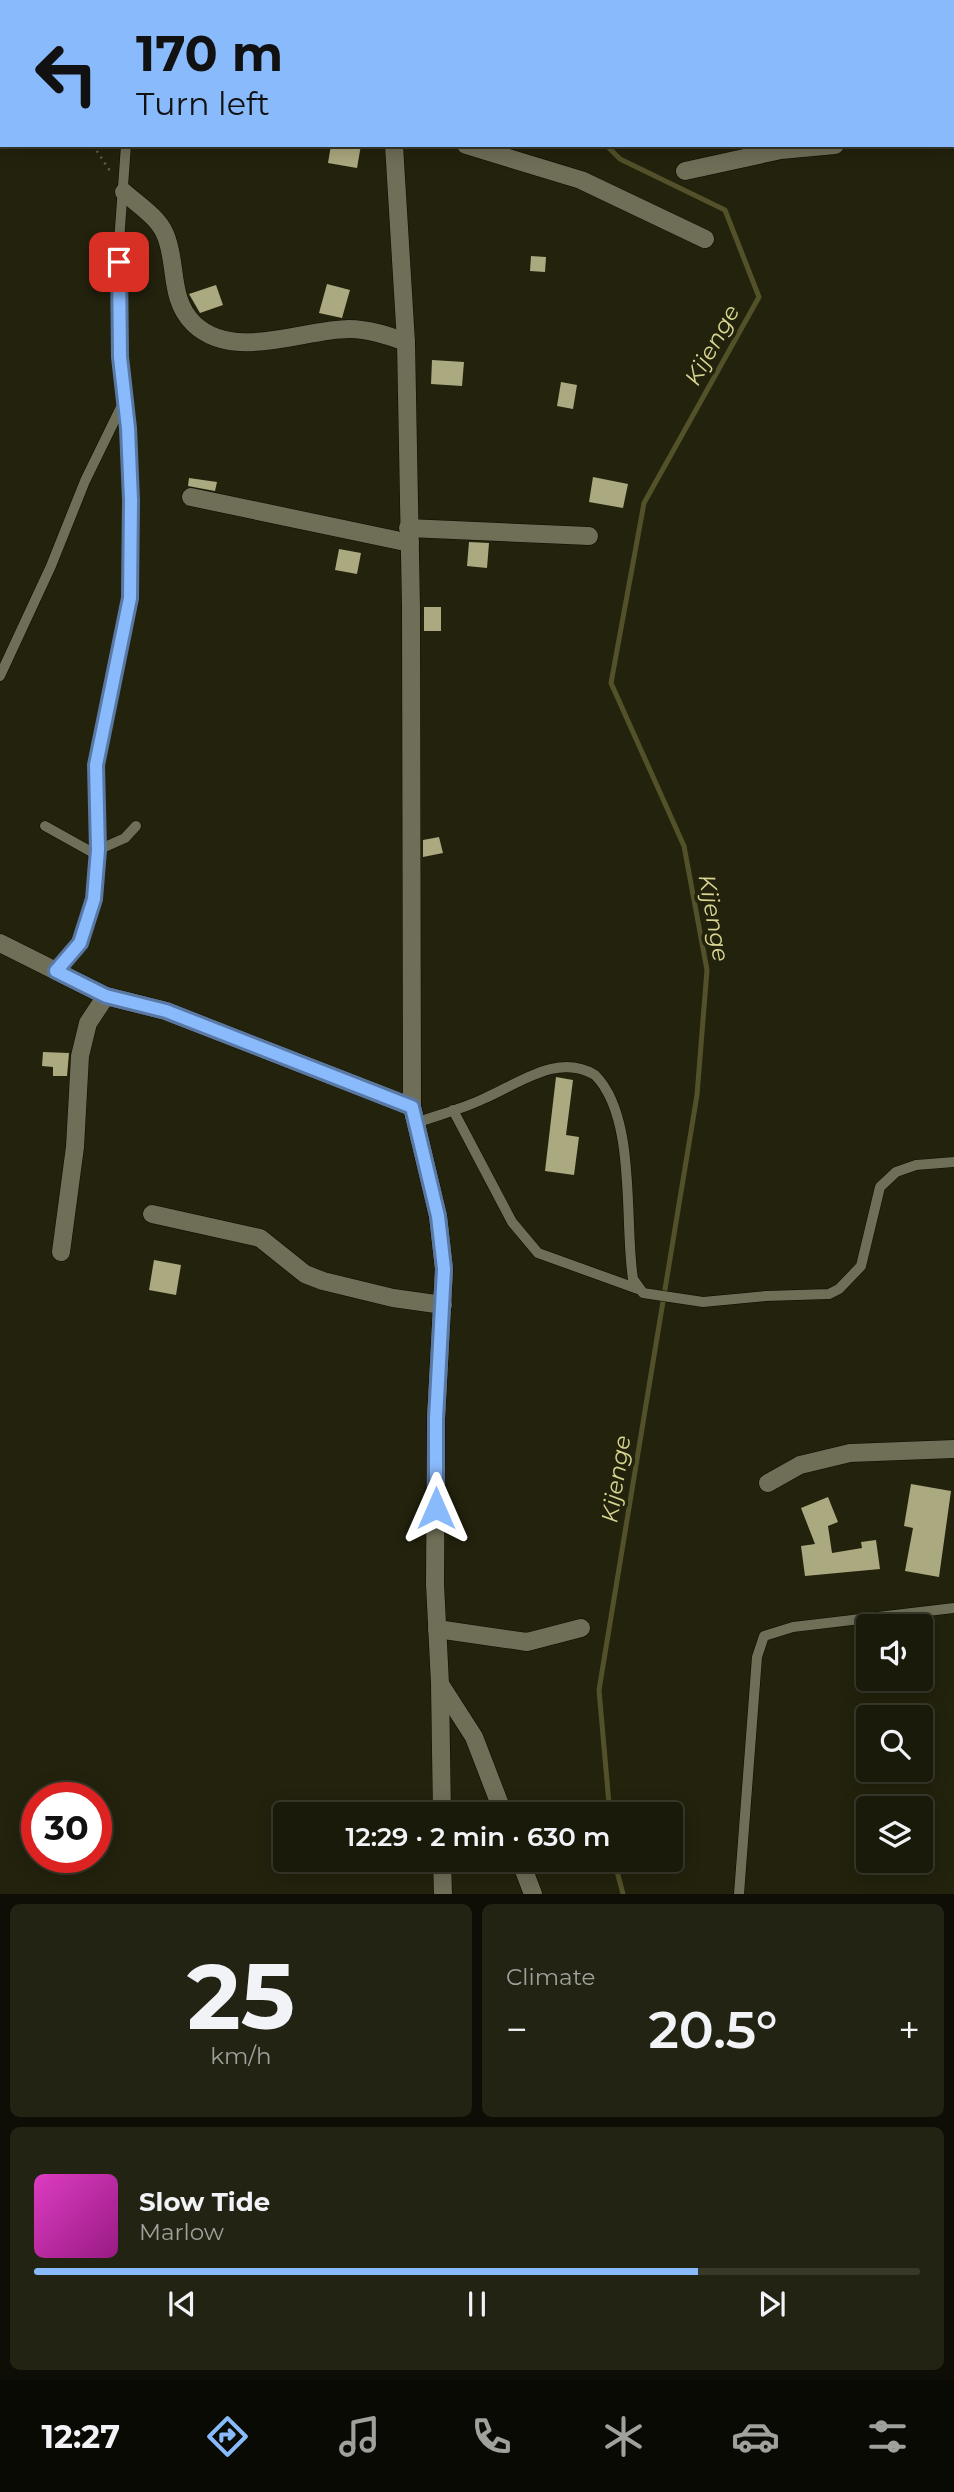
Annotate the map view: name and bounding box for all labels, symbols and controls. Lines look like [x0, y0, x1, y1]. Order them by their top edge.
text: 170 m [136, 24, 283, 83]
icon: left [21, 28, 112, 119]
text: Turn left [136, 84, 270, 123]
pin [89, 232, 149, 292]
icon: arrive [100, 243, 138, 281]
water label: Kijenge [678, 300, 746, 390]
water label: Kijenge [693, 872, 735, 964]
water label: Kijenge [595, 1433, 637, 1525]
position arrow [399, 1471, 473, 1545]
map controls [856, 1614, 933, 1873]
button: sound [856, 1614, 933, 1691]
button: search [856, 1705, 933, 1782]
speed limit sign: 30 [21, 1782, 112, 1873]
button: layers [856, 1796, 933, 1873]
text: 12:29 · 2 min · 630 m [346, 1821, 610, 1853]
text: 25 [187, 1941, 295, 2052]
text: Climate [506, 1963, 595, 1991]
text: 20.5° [649, 1998, 777, 2061]
text: − [506, 2006, 528, 2053]
text: + [898, 2006, 920, 2053]
text: km/h [210, 2042, 272, 2070]
text: Slow Tide [139, 2186, 270, 2218]
text: Marlow [139, 2218, 224, 2246]
icon: previous [163, 2285, 201, 2323]
icon: pause [458, 2285, 496, 2323]
icon: next [753, 2285, 791, 2323]
icon: directions [203, 2412, 252, 2461]
icon: music [335, 2412, 384, 2461]
icon: phone [467, 2412, 516, 2461]
icon: climate [599, 2412, 648, 2461]
icon: car [731, 2412, 780, 2461]
icon: filters [863, 2412, 912, 2461]
text: 12:27 [42, 2417, 120, 2456]

